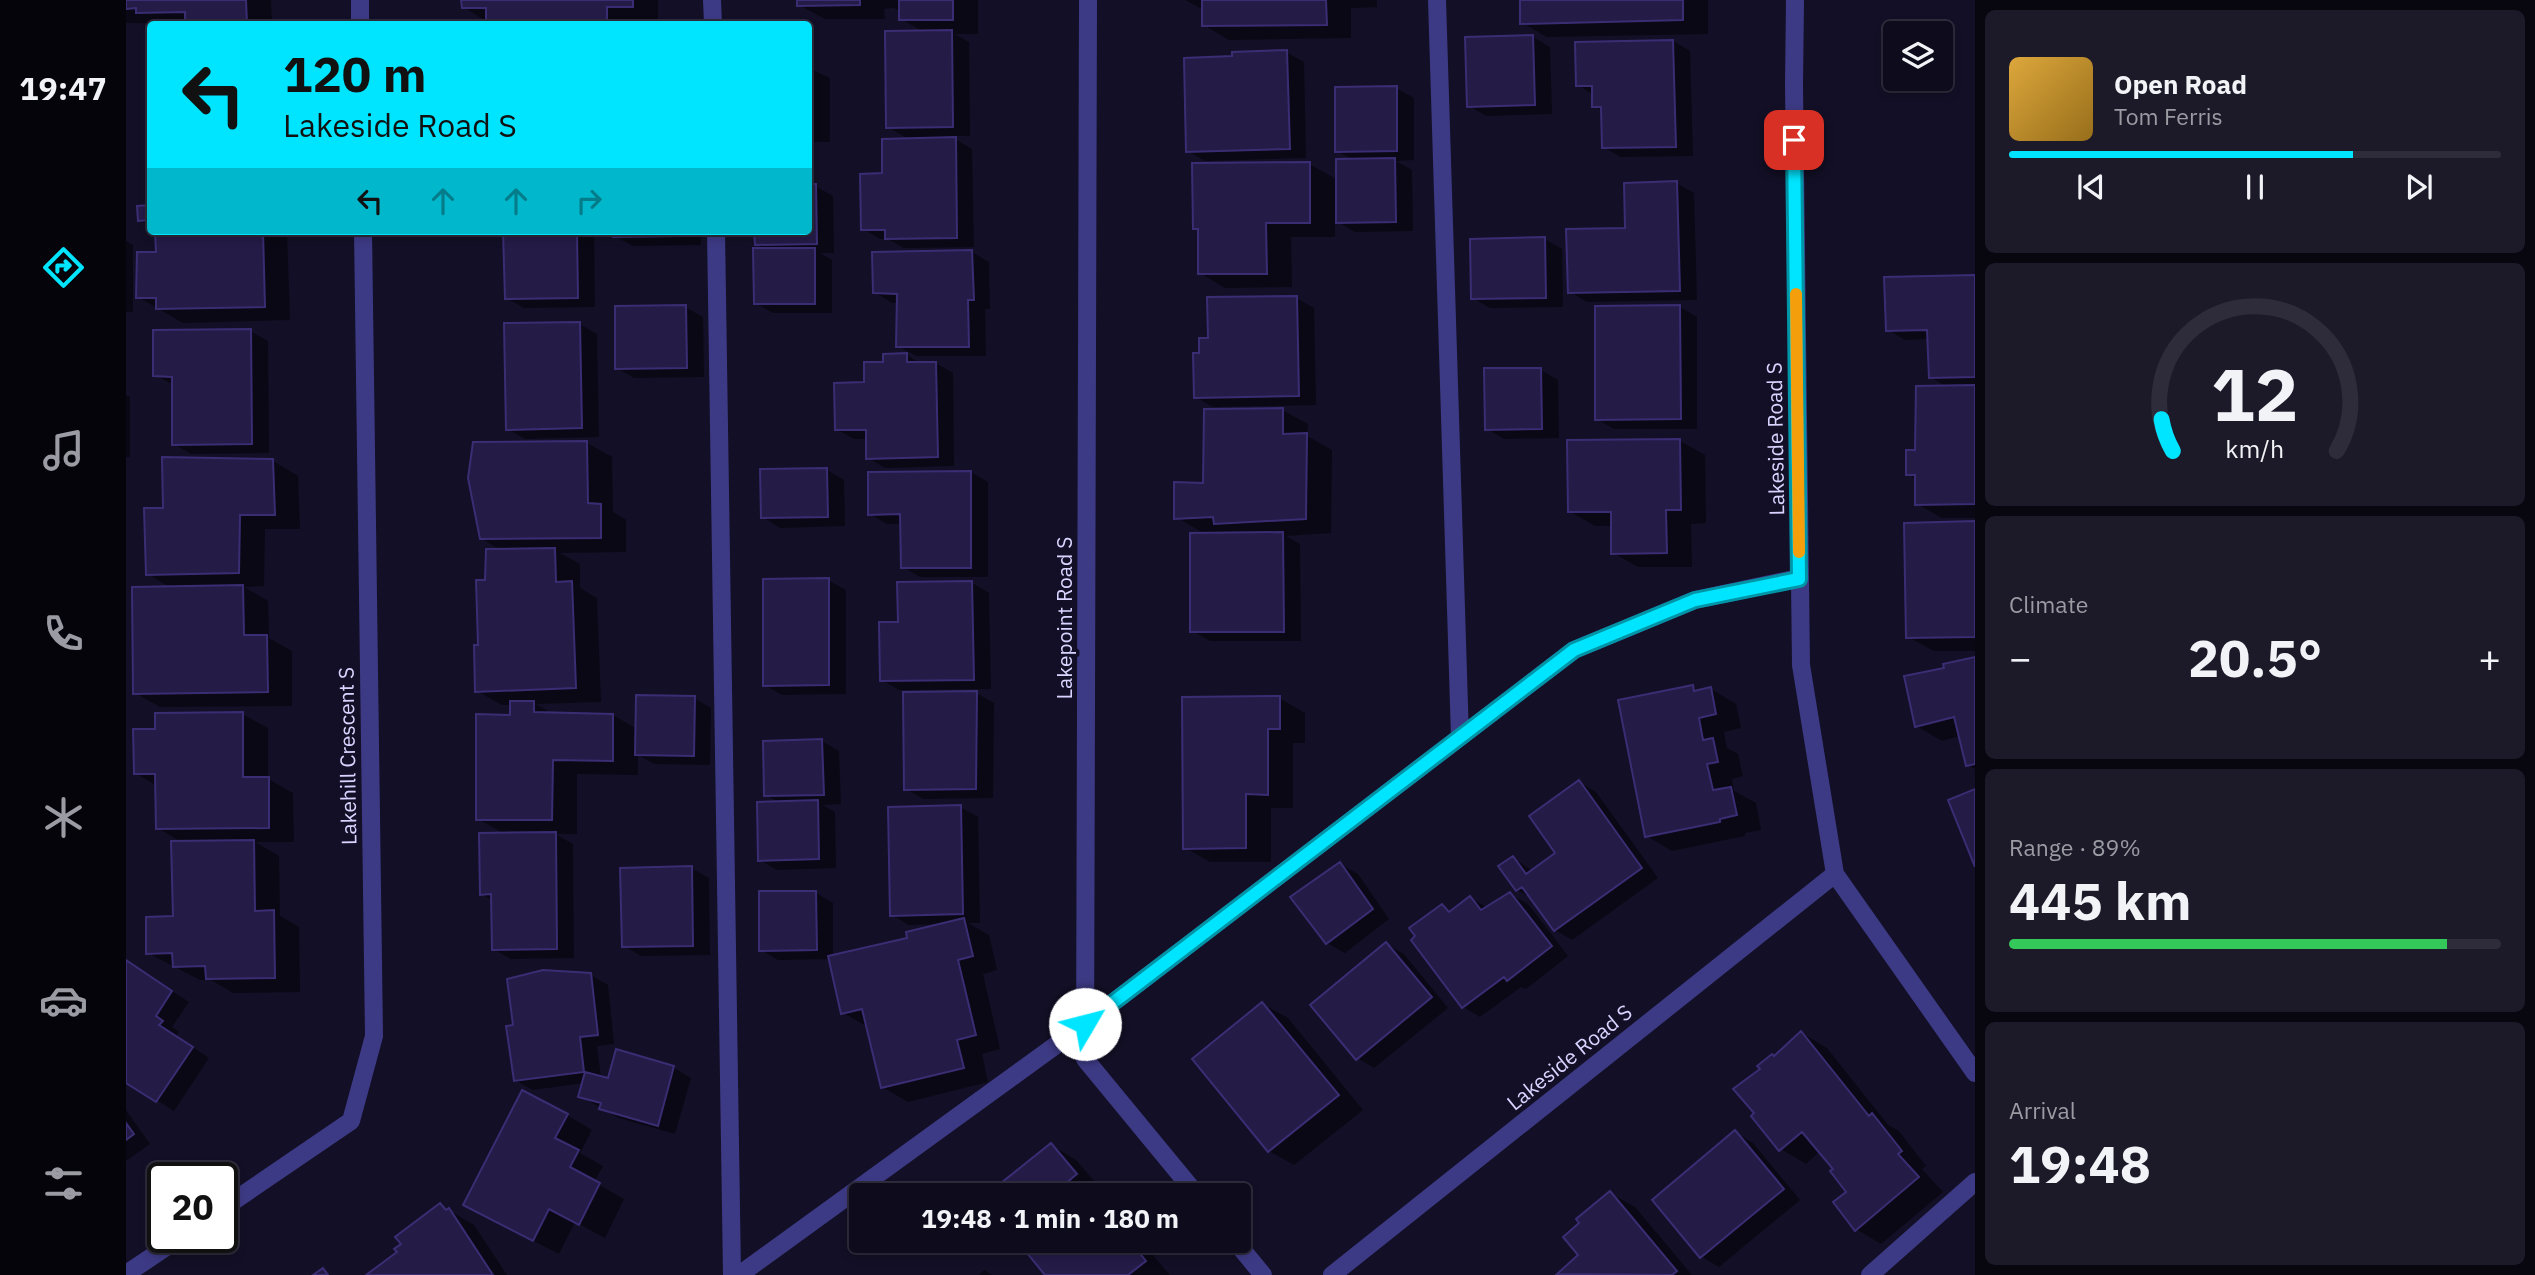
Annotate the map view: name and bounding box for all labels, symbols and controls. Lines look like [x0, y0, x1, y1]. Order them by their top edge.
map controls [1883, 21, 1953, 91]
button: layers [1883, 21, 1953, 91]
text: 120 m [283, 42, 427, 105]
icon: left [168, 49, 259, 140]
text: 19:47 [19, 67, 107, 109]
text: Open Road [2114, 67, 2247, 101]
text: Tom Ferris [2114, 101, 2223, 131]
text: Lakeside Road S [283, 104, 517, 146]
pin [1764, 110, 1824, 170]
icon: arrive [1775, 121, 1813, 159]
icon: previous [2072, 168, 2110, 206]
icon: pause [2236, 168, 2274, 206]
icon: next [2400, 168, 2438, 206]
icon: left [351, 182, 389, 220]
icon: ahead [424, 182, 462, 220]
icon: ahead [497, 182, 535, 220]
icon: right [570, 182, 608, 220]
icon: directions [39, 243, 88, 292]
text: 12 [2211, 346, 2299, 441]
street label: Lakeside Road S [1760, 362, 1790, 516]
icon: music [39, 426, 88, 475]
text: km/h [2226, 431, 2284, 464]
street label: Lakepoint Road S [1050, 537, 1078, 699]
text: Climate [2009, 589, 2088, 619]
icon: phone [39, 609, 88, 658]
text: 20.5° [2188, 624, 2322, 691]
text: − [2009, 633, 2032, 682]
text: + [2478, 633, 2501, 682]
street label: Lakehill Crescent S [331, 667, 363, 845]
icon: climate [39, 793, 88, 842]
text: Range · 89% [2009, 832, 2141, 862]
text: 445 km [2009, 867, 2191, 934]
icon: car [39, 976, 88, 1025]
position arrow [1048, 987, 1122, 1061]
street label: Lakeside Road S [1501, 998, 1637, 1116]
text: Arrival [2009, 1095, 2076, 1125]
text: 19:48 [2009, 1130, 2151, 1197]
icon: filters [39, 1159, 88, 1208]
speed limit sign: 20 [147, 1162, 238, 1253]
text: 19:48 · 1 min · 180 m [921, 1201, 1179, 1235]

